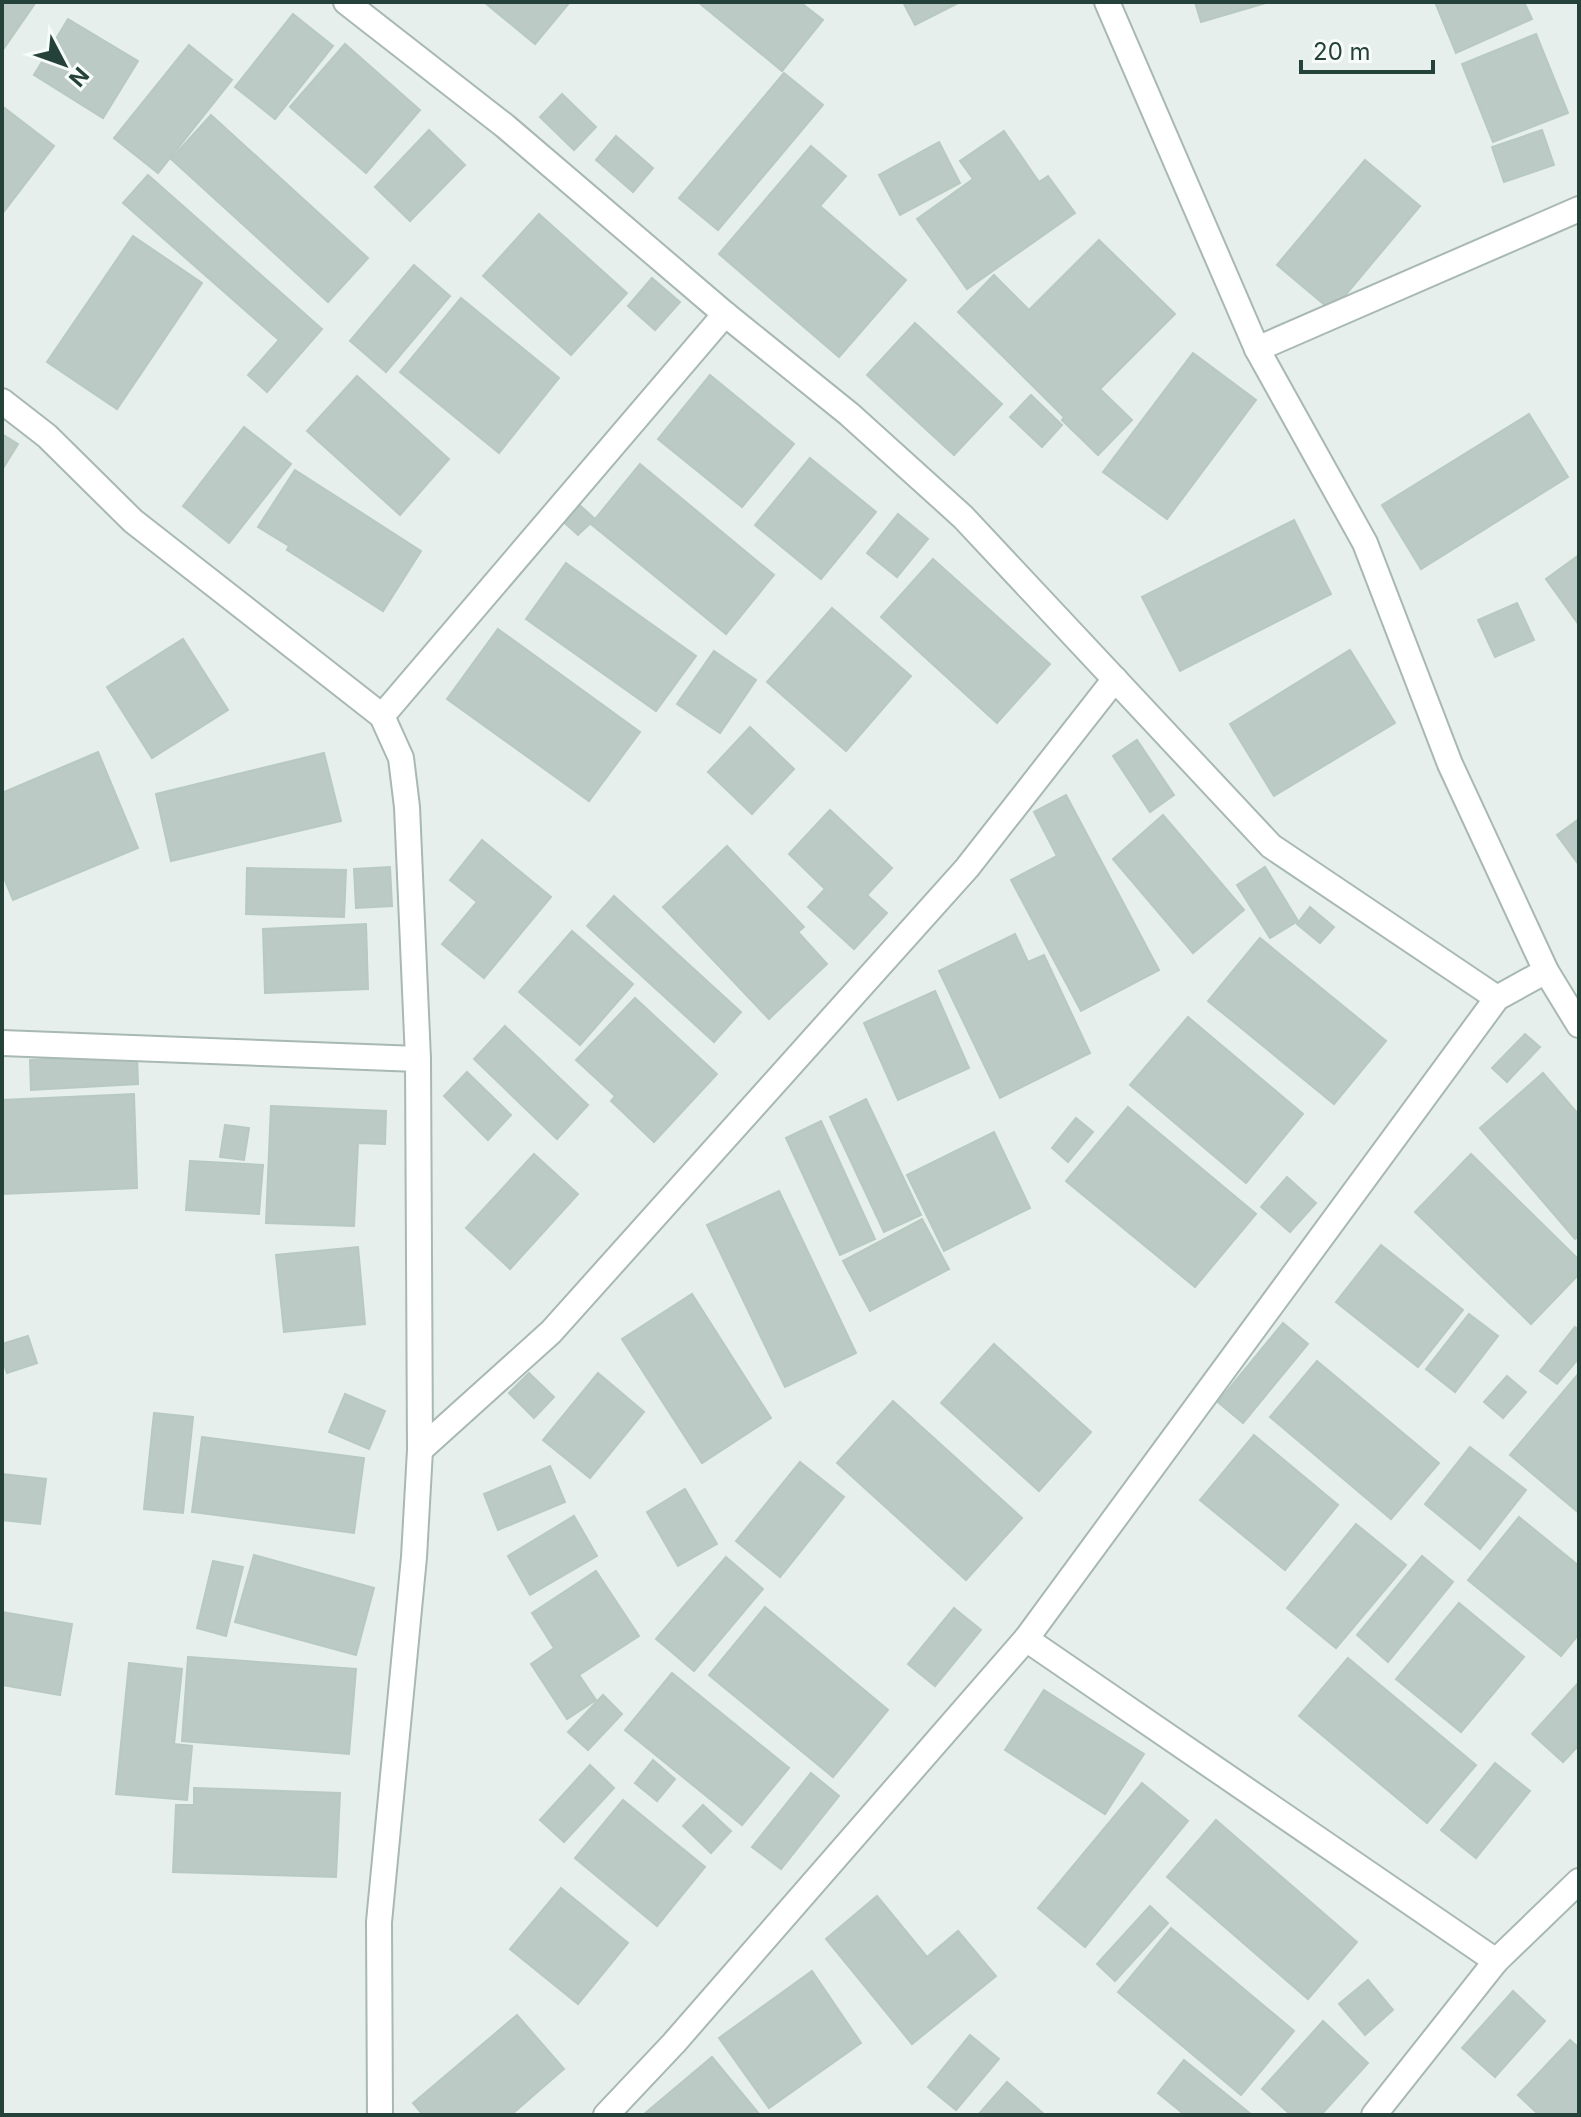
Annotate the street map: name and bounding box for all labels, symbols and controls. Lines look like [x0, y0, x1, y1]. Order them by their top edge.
north arrow [24, 24, 104, 104]
scale bar [1301, 24, 1433, 74]
text: 20 m [1313, 37, 1371, 66]
text: N [64, 62, 94, 92]

